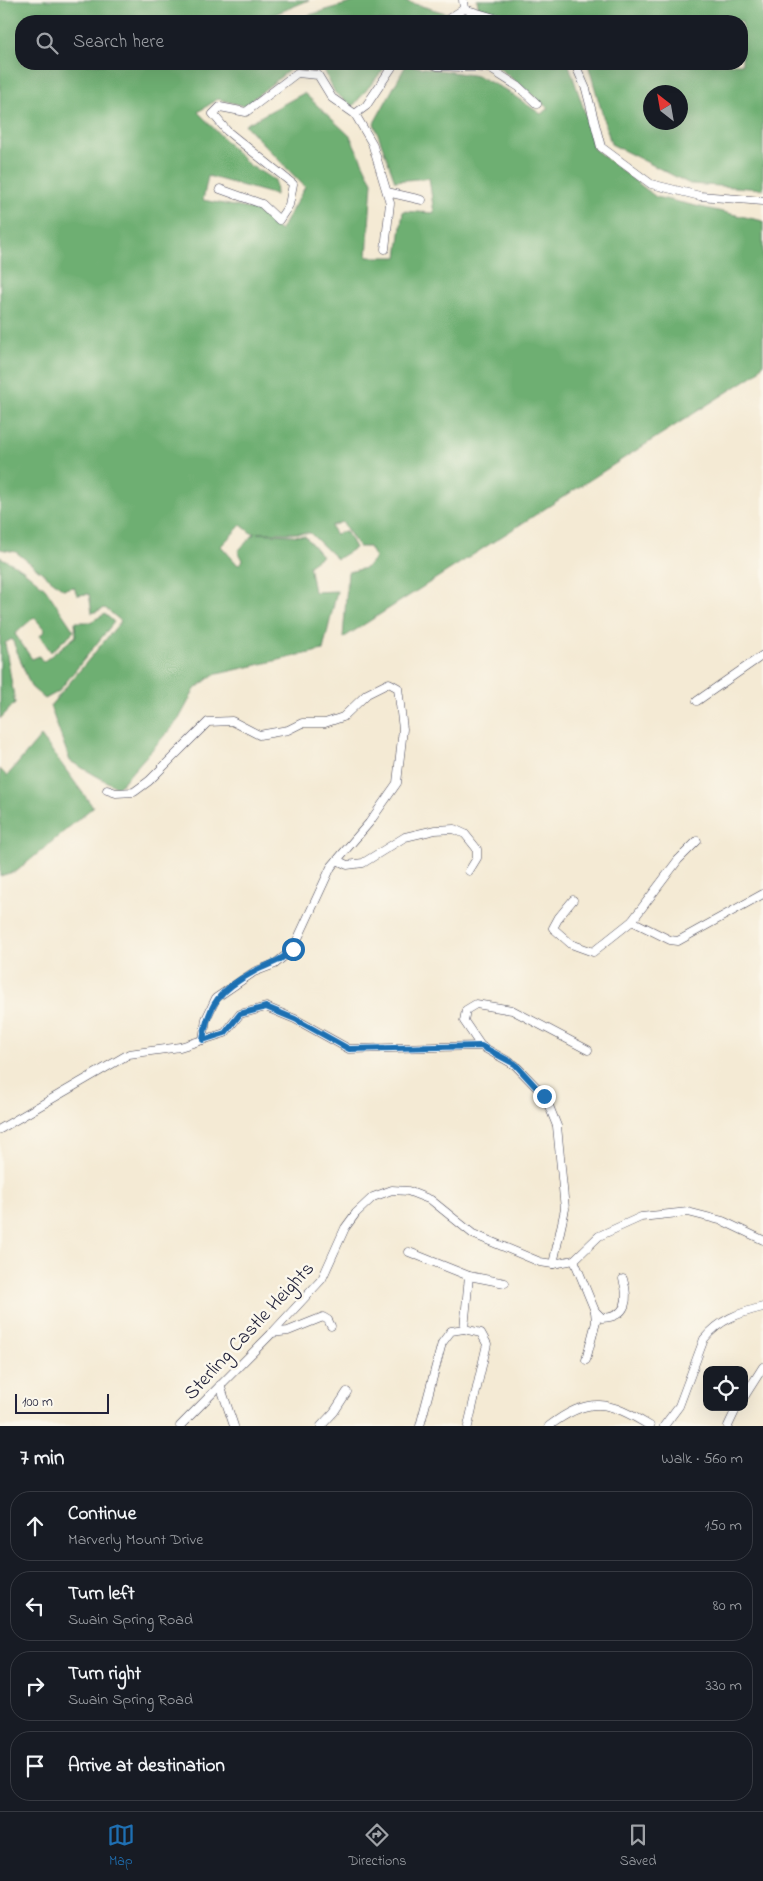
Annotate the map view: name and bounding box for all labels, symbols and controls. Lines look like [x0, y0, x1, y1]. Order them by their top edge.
search box [15, 15, 748, 70]
icon: search [33, 29, 61, 57]
text: Search here [73, 29, 164, 56]
north arrow [643, 85, 688, 130]
route start [282, 938, 305, 961]
route end [533, 1085, 556, 1108]
street label: Sterling Castle Heights [178, 1256, 323, 1408]
map controls [703, 1366, 748, 1411]
button: locate [703, 1366, 748, 1411]
scale bar [15, 1391, 109, 1414]
text: 100 m [22, 1392, 53, 1413]
text: 7 min [20, 1444, 64, 1474]
text: Walk · 560 m [661, 1447, 743, 1471]
text: Continue [68, 1501, 136, 1528]
icon: ahead [21, 1512, 49, 1540]
text: 150 m [704, 1514, 742, 1538]
text: Marverly Mount Drive [68, 1528, 204, 1552]
text: Turn left [68, 1581, 135, 1608]
icon: left [21, 1592, 49, 1620]
text: 80 m [713, 1594, 742, 1618]
text: Swain Spring Road [68, 1608, 193, 1632]
text: Turn right [68, 1661, 141, 1688]
icon: right [21, 1672, 49, 1700]
text: 330 m [705, 1674, 742, 1698]
text: Swain Spring Road [68, 1688, 193, 1712]
icon: arrive [21, 1752, 49, 1780]
text: Arrive at destination [68, 1753, 225, 1780]
tab: Map [107, 1821, 135, 1872]
tab: Directions [348, 1821, 406, 1872]
tab: Saved [620, 1821, 656, 1872]

